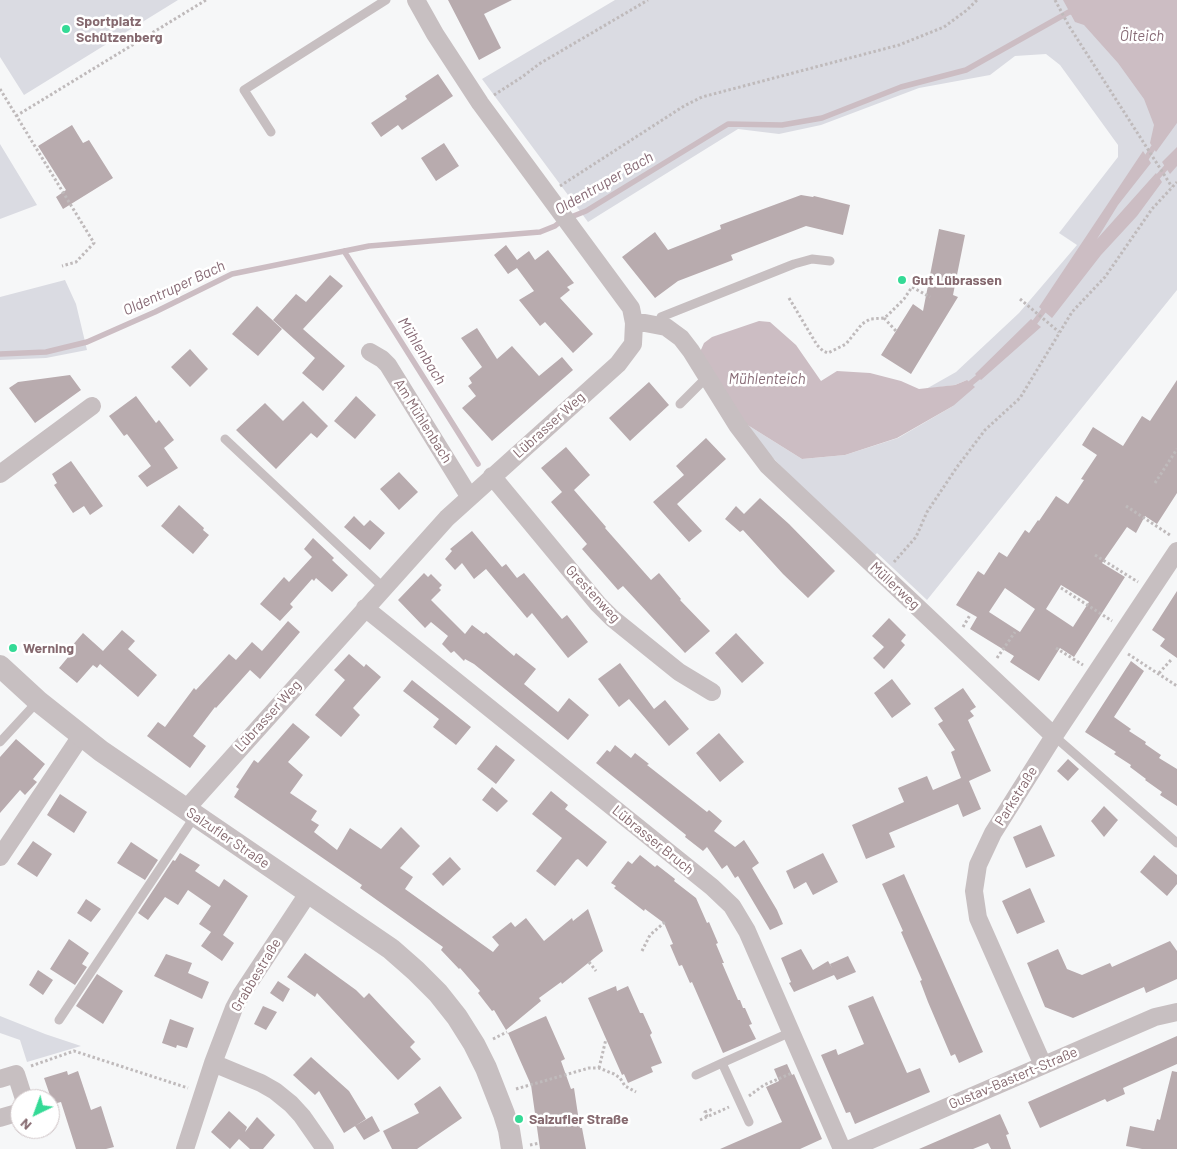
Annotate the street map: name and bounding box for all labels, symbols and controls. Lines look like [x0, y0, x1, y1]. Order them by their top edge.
place label: Sportplatz Schützenberg [76, 13, 163, 46]
marker: Sportplatz Schützenberg [60, 23, 72, 35]
water label: Ölteich [1120, 27, 1164, 45]
water label: Oldentruper Bach [552, 148, 656, 218]
water label: Oldentruper Bach [120, 257, 228, 319]
place label: Gut Lübrassen [912, 272, 1002, 288]
marker: Gut Lübrassen [896, 274, 908, 286]
water label: Mühlenbach [394, 314, 450, 388]
water label: Mühlenteich [729, 370, 805, 388]
street label: Am Mühlenbach [390, 376, 456, 466]
street label: Lübrasser Weg [510, 388, 588, 462]
street label: Müllerweg [867, 559, 923, 613]
street label: Grestenweg [562, 562, 624, 626]
place label: Werning [23, 640, 74, 656]
marker: Werning [7, 642, 19, 654]
street label: Lübrasser Weg [231, 677, 305, 755]
street label: Parkstraße [991, 763, 1041, 829]
street label: Lübrasser Bruch [609, 802, 697, 878]
street label: Salzufler Straße [183, 804, 273, 872]
street label: Grabbestraße [228, 935, 284, 1015]
street label: Gustav-Bastert-Straße [946, 1043, 1080, 1113]
north arrow [10, 1089, 60, 1139]
place label: Salzufler Straße [529, 1111, 629, 1127]
marker: Salzufler Straße [513, 1113, 525, 1125]
text: N [16, 1115, 34, 1134]

